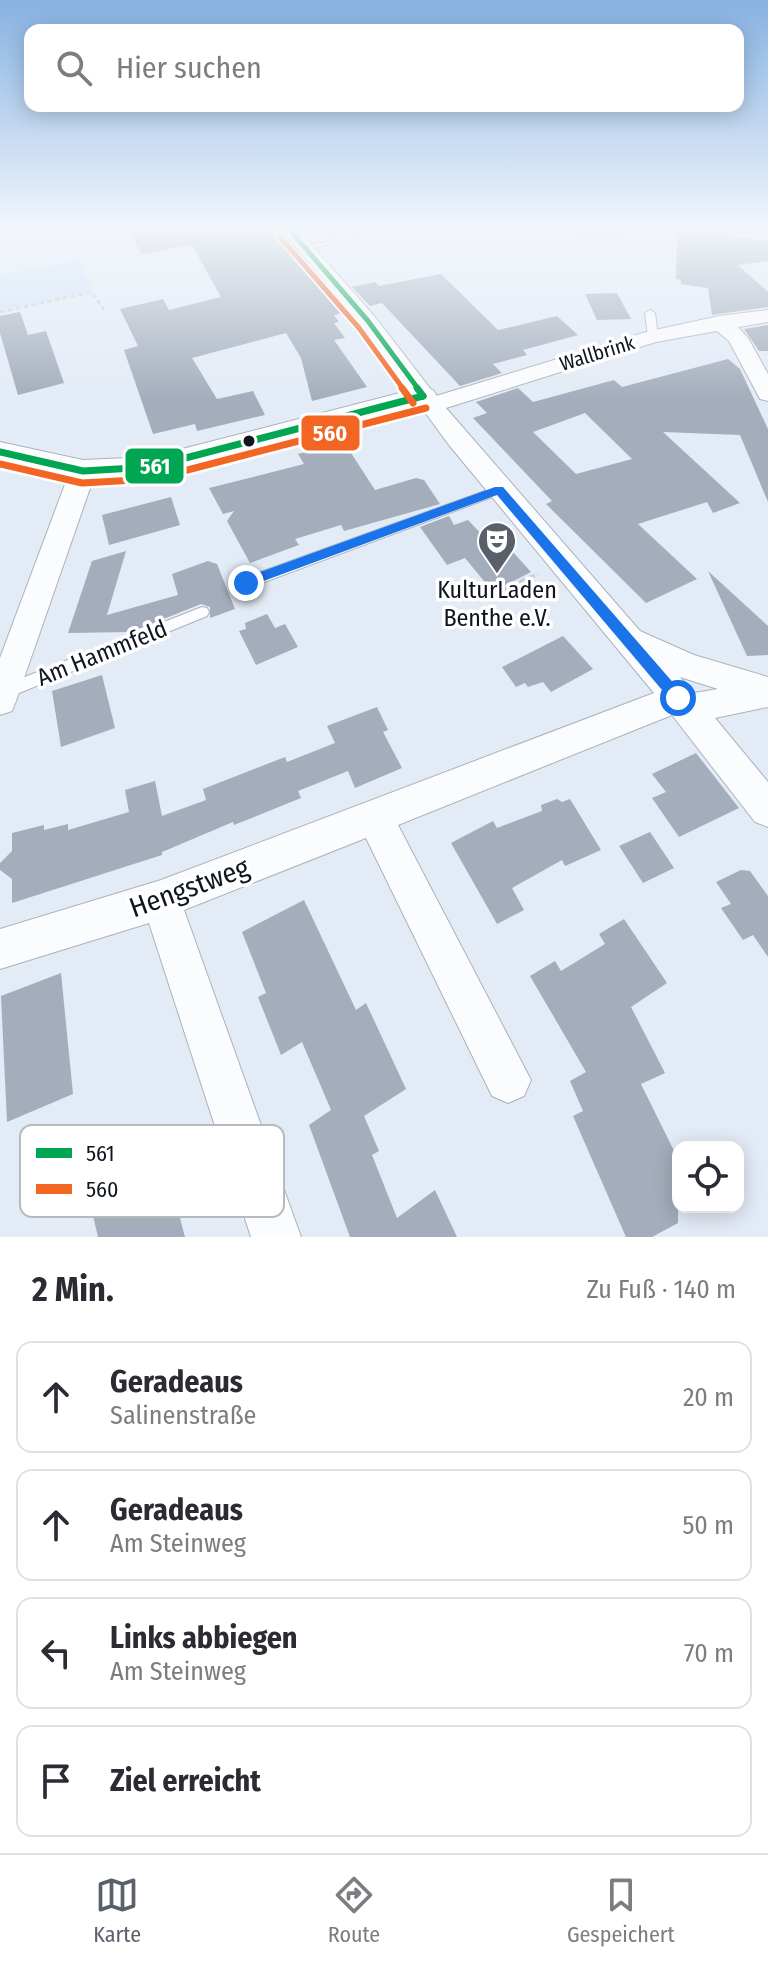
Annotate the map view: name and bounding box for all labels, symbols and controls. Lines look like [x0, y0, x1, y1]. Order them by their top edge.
search box [24, 24, 744, 112]
icon: search [52, 46, 96, 90]
text: Hier suchen [116, 50, 262, 86]
street label: Wallbrink [557, 330, 638, 376]
line badge: 560 [300, 414, 361, 452]
text: 560 [313, 420, 347, 447]
unlabelled marker [241, 433, 257, 449]
line badge: 561 [124, 447, 185, 485]
text: 561 [140, 453, 170, 480]
theatre icon: KulturLaden Benthe e.V. [476, 520, 518, 575]
route end [228, 565, 264, 601]
place label: KulturLaden Benthe e.V. [437, 576, 557, 632]
street label: Am Hammfeld [33, 614, 171, 692]
route start [660, 680, 696, 716]
street label: Hengstweg [125, 850, 254, 924]
legend [20, 1125, 284, 1217]
text: 561 [86, 1140, 115, 1167]
map controls [672, 1141, 744, 1213]
button: locate [672, 1141, 744, 1213]
text: 560 [86, 1176, 118, 1203]
text: 2 Min. [32, 1269, 114, 1310]
text: Zu Fuß · 140 m [586, 1274, 736, 1305]
text: Geradeaus [110, 1364, 243, 1400]
icon: ahead [34, 1375, 78, 1419]
text: 20 m [683, 1382, 734, 1413]
text: Salinenstraße [110, 1400, 256, 1431]
text: Geradeaus [110, 1492, 243, 1528]
icon: ahead [34, 1503, 78, 1547]
text: 50 m [682, 1510, 734, 1541]
text: Am Steinweg [110, 1528, 246, 1559]
text: Links abbiegen [110, 1620, 298, 1656]
icon: left [34, 1631, 78, 1675]
text: 70 m [684, 1638, 734, 1669]
text: Am Steinweg [110, 1656, 246, 1687]
icon: arrive [34, 1759, 78, 1803]
text: Ziel erreicht [110, 1763, 261, 1799]
tab: Karte [93, 1873, 141, 1948]
tab: Route [328, 1873, 380, 1948]
tab: Gespeichert [567, 1873, 675, 1948]

